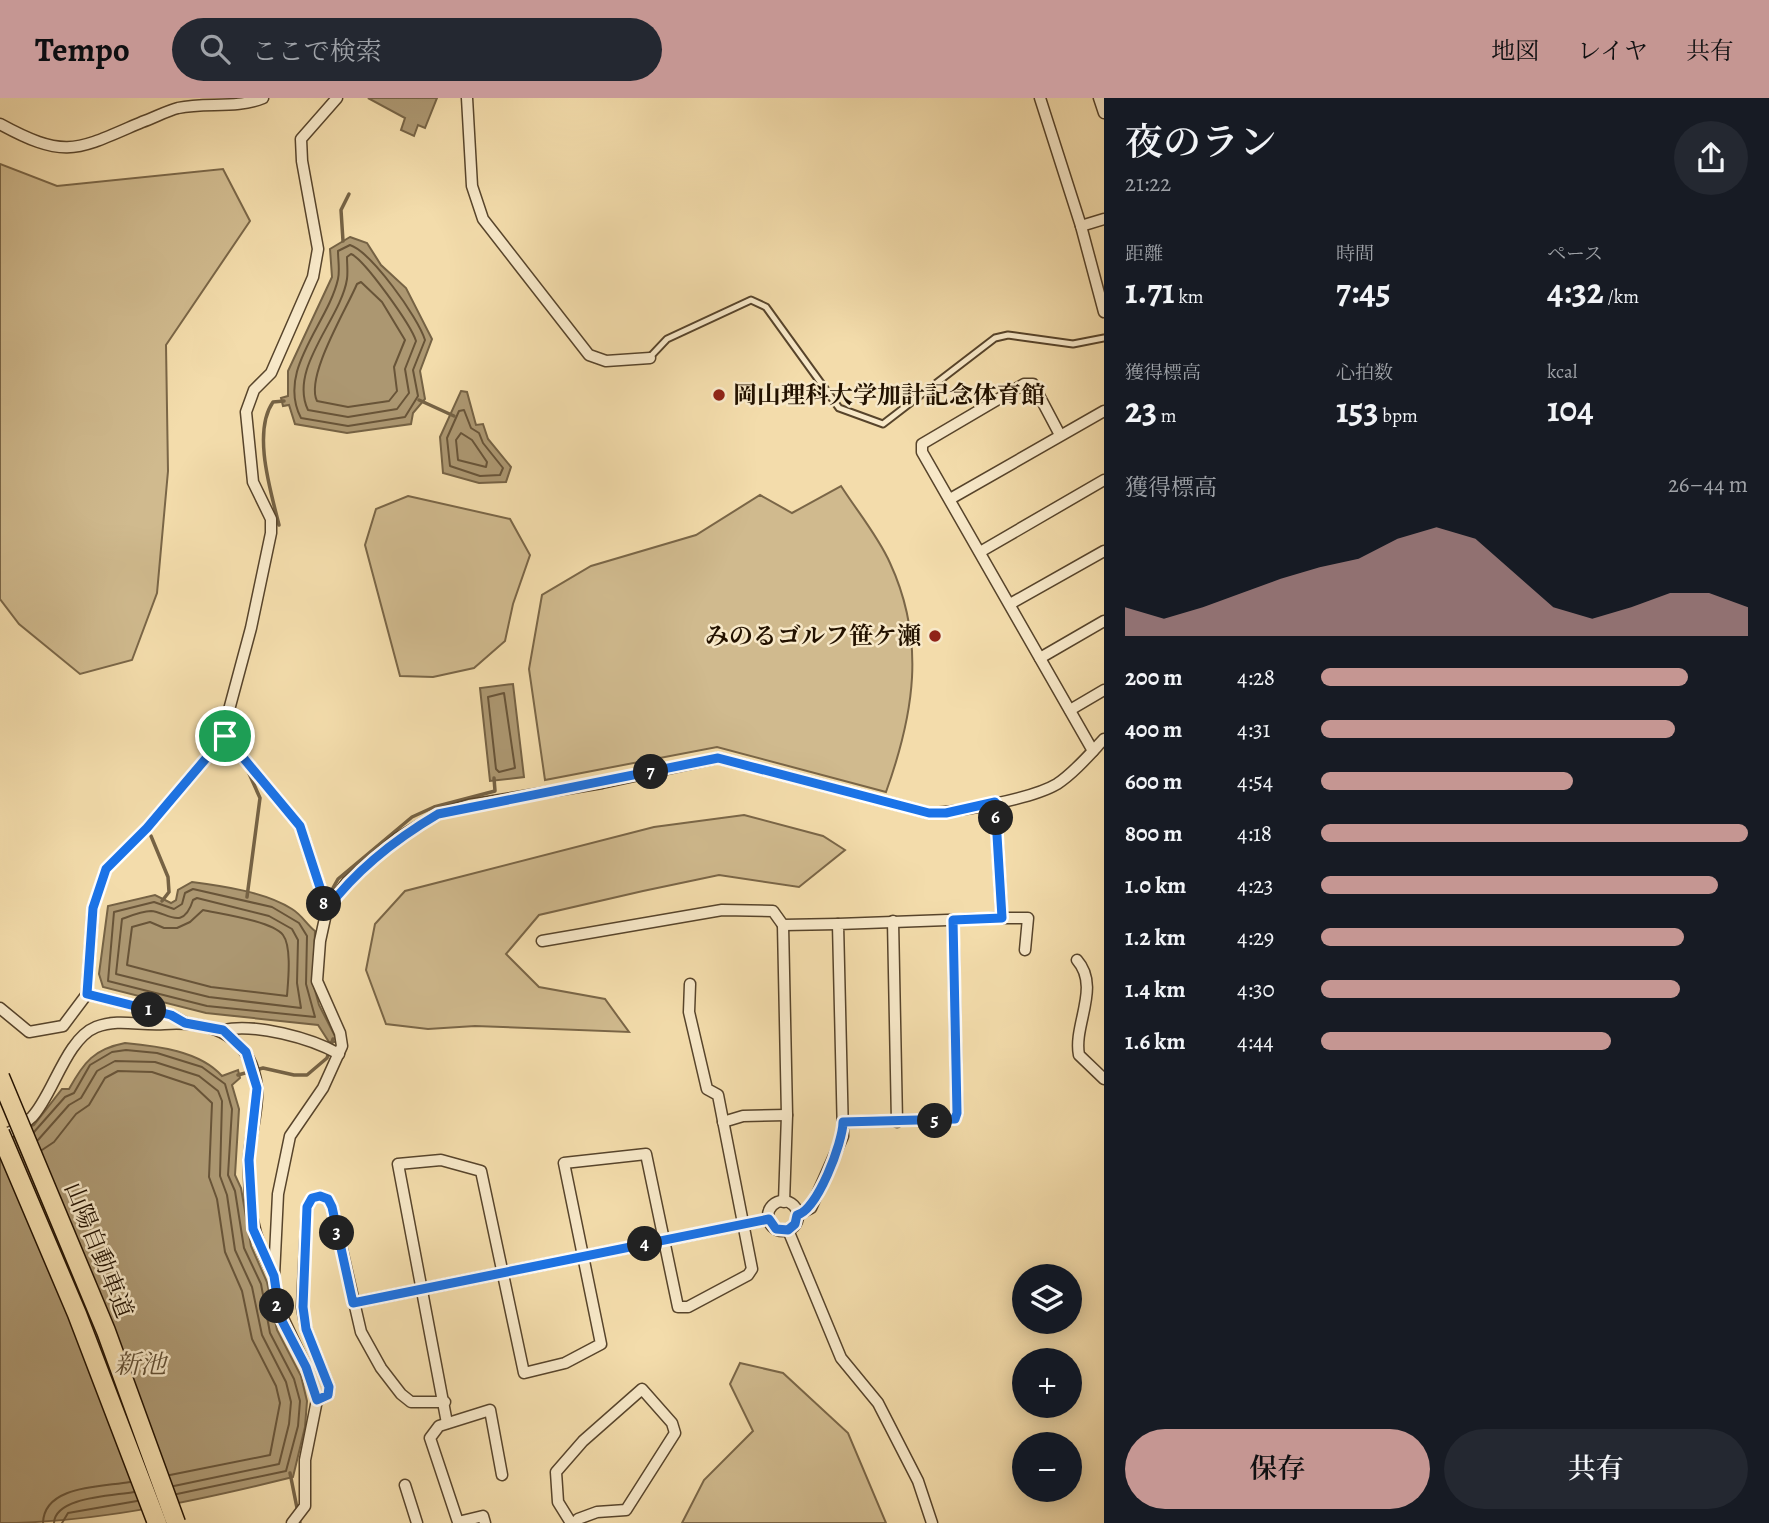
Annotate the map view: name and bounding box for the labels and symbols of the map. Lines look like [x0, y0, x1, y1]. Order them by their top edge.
place label: 岡山理科大学加計記念体育館 [733, 379, 1045, 411]
marker: 岡山理科大学加計記念体育館 [711, 387, 727, 403]
place label: みのるゴルフ笹ケ瀬 [705, 620, 921, 652]
marker: みのるゴルフ笹ケ瀬 [927, 628, 943, 644]
pin [195, 706, 255, 766]
pin: 7 [634, 754, 668, 790]
pin: 6 [978, 800, 1014, 836]
pin: 8 [306, 886, 342, 922]
pin: 1 [132, 992, 166, 1028]
pin: 5 [918, 1104, 953, 1138]
street label: 山陽自動車道 [57, 1177, 141, 1323]
pin: 3 [320, 1216, 354, 1250]
pin: 4 [628, 1226, 662, 1262]
pin: 2 [260, 1288, 294, 1324]
water label: 新池 [114, 1347, 169, 1382]

